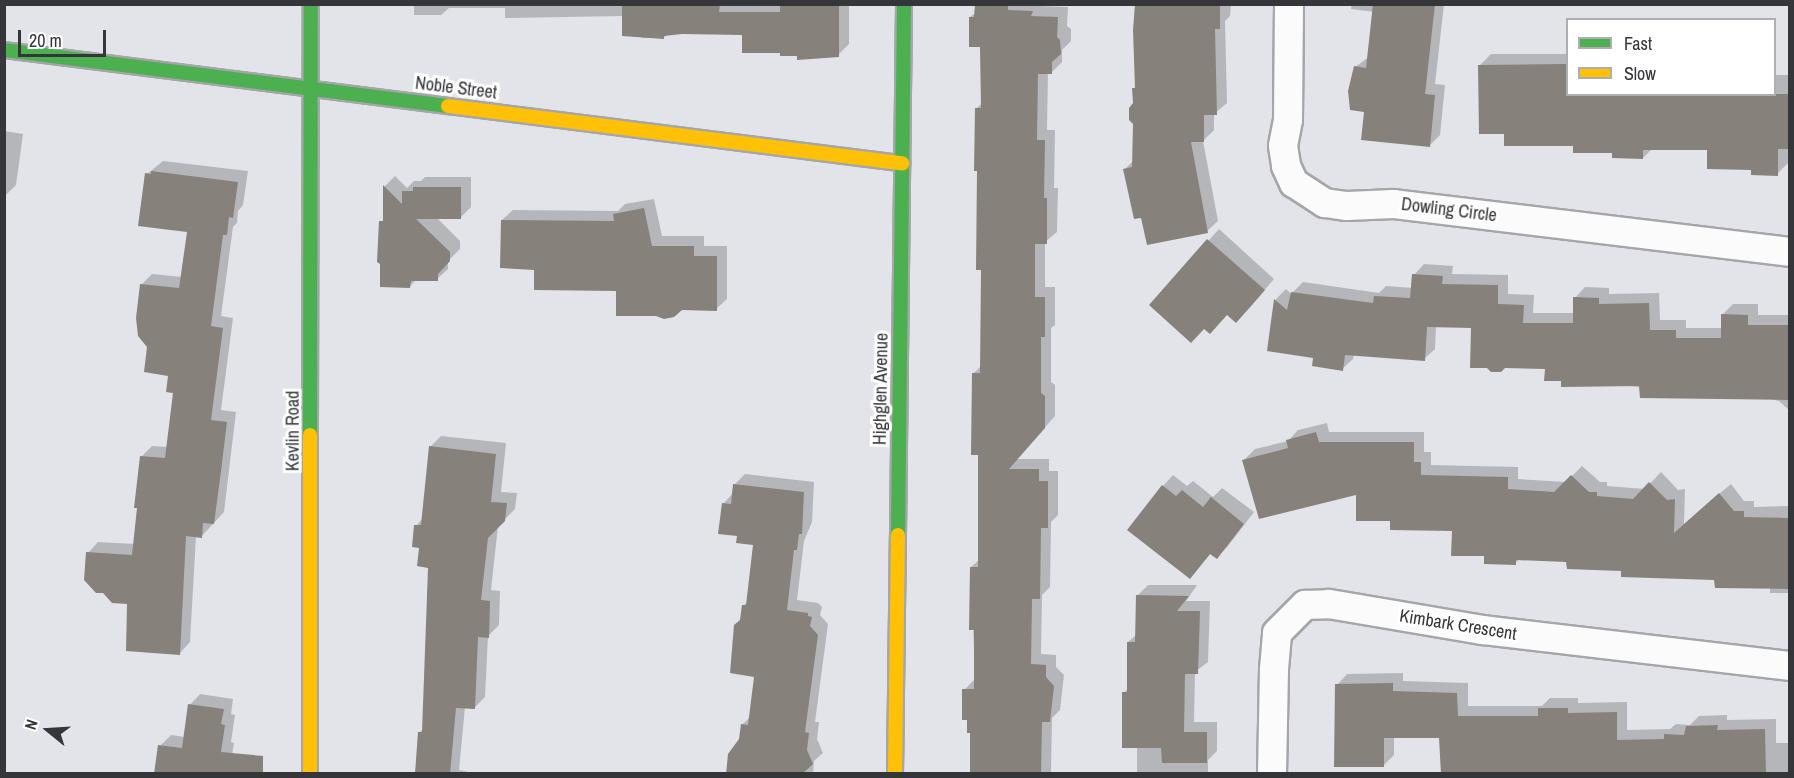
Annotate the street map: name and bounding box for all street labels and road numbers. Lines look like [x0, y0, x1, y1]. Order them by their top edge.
street label: Noble Street [414, 72, 498, 104]
street label: Dowling Circle [1400, 193, 1498, 227]
street label: Highglen Avenue [869, 332, 893, 446]
street label: Kevlin Road [282, 391, 304, 471]
street label: Kimbark Crescent [1398, 605, 1518, 645]

